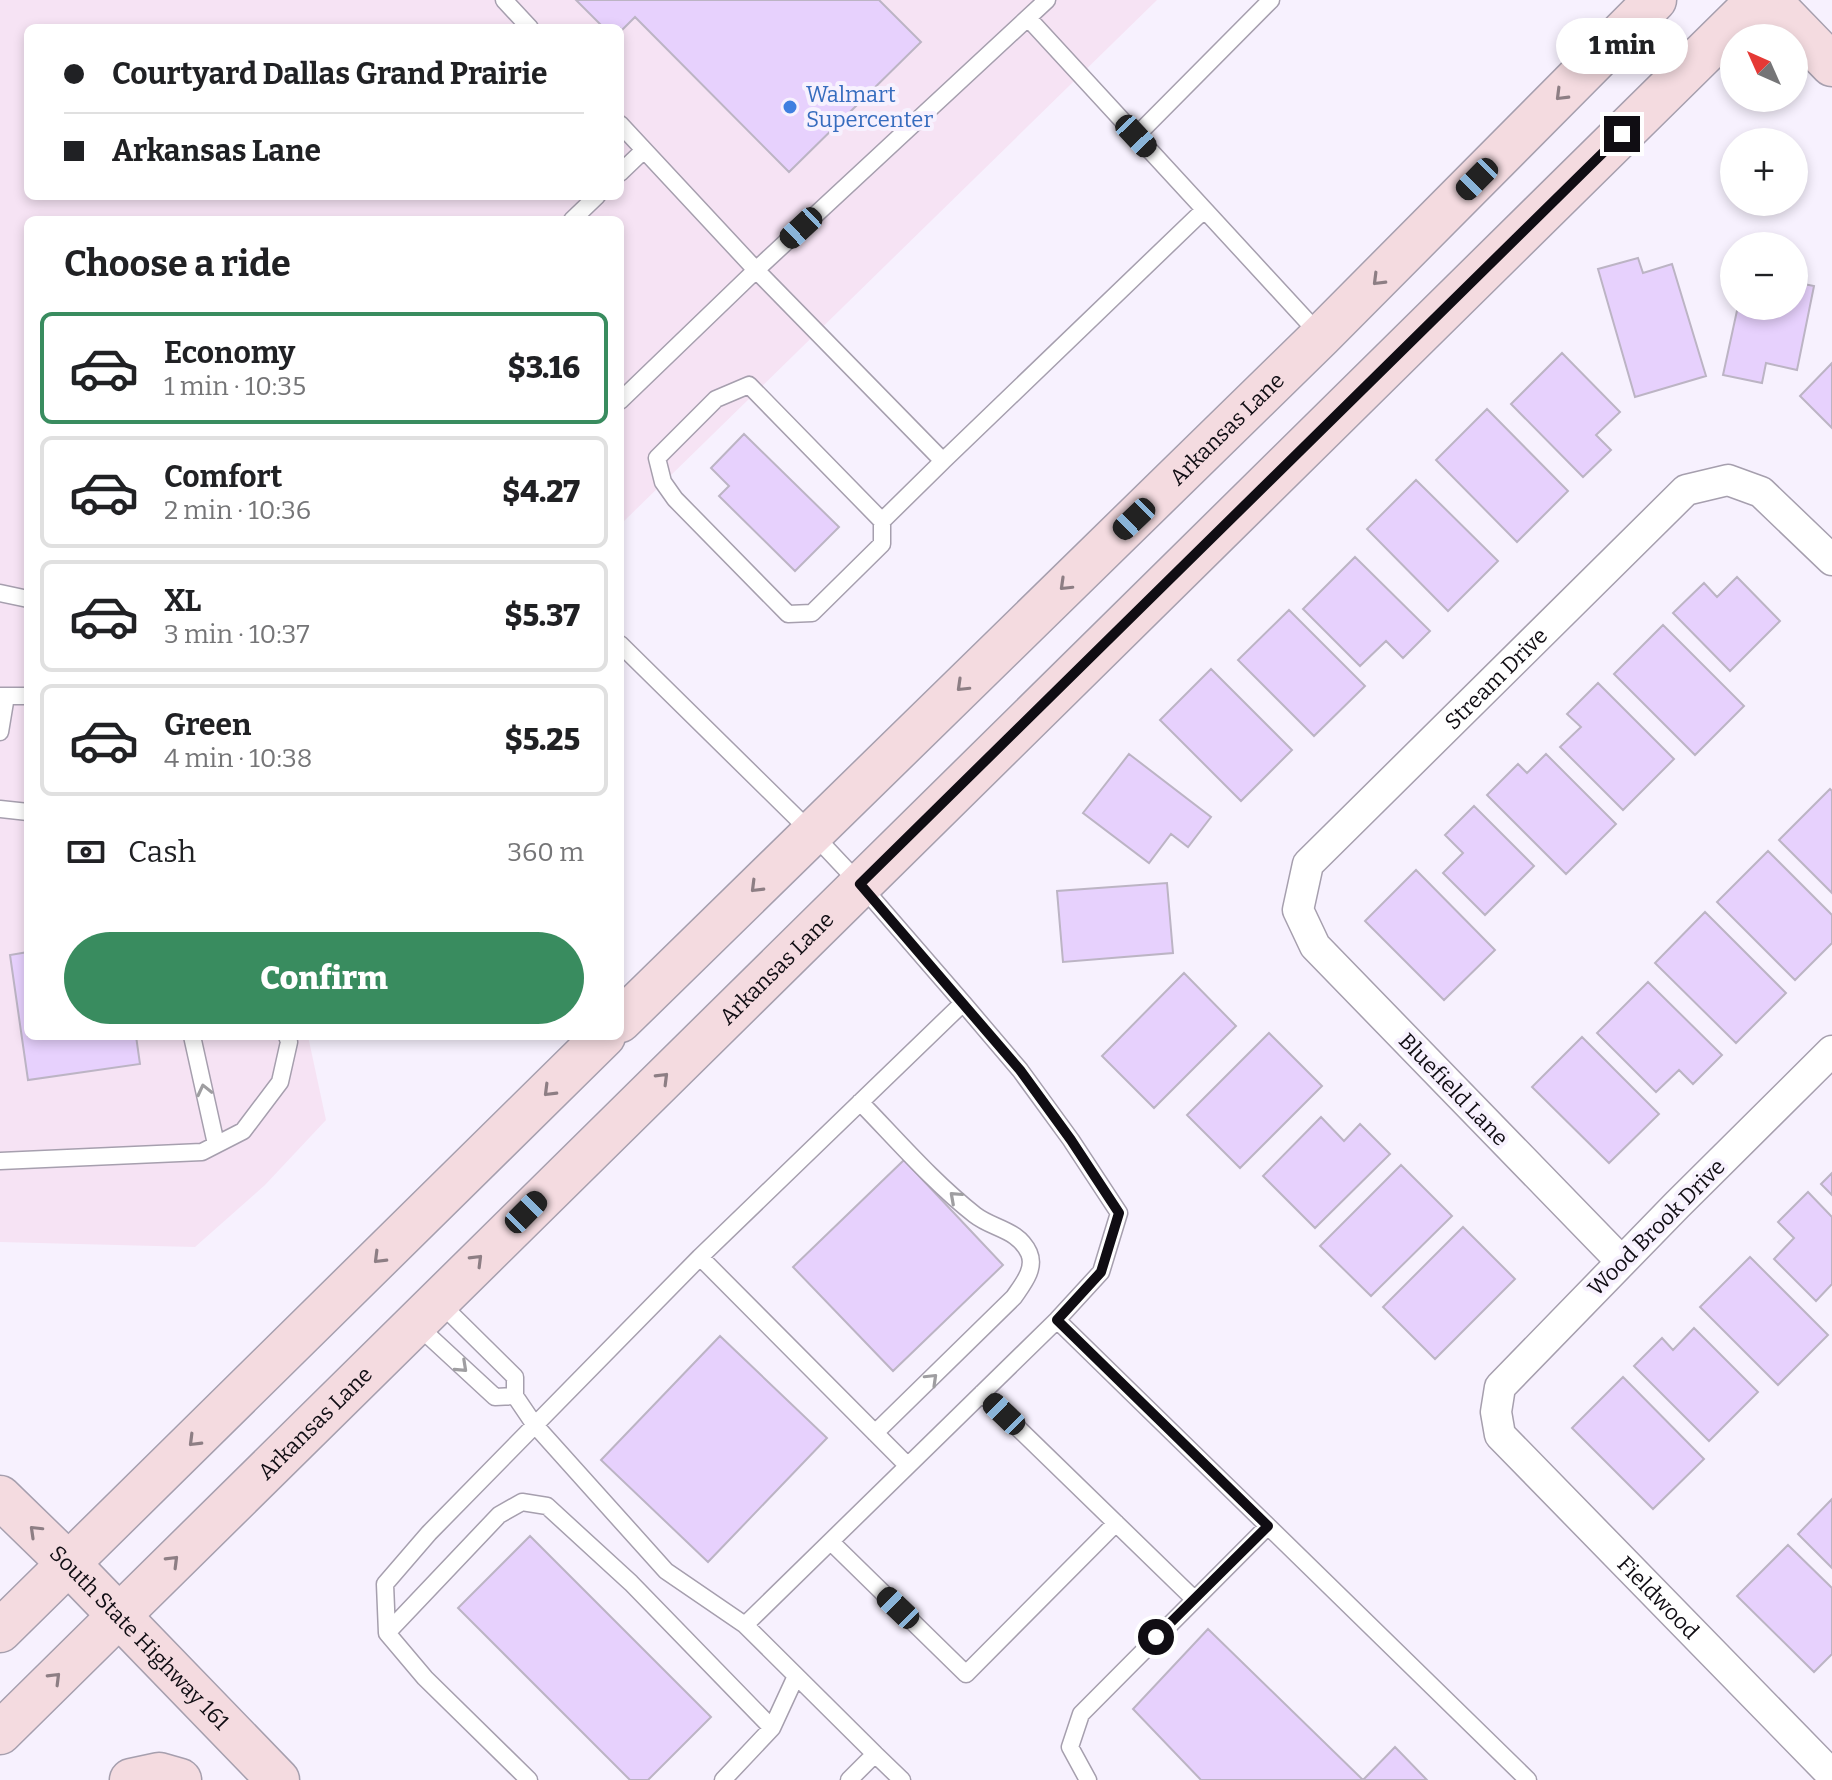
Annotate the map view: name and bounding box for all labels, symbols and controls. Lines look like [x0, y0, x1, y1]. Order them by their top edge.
callout: 1 min [1556, 18, 1688, 74]
north arrow [1720, 24, 1808, 112]
map controls [1720, 24, 1808, 320]
text: 1 min [1589, 30, 1655, 61]
text: Courtyard Dallas Grand Prairie [112, 56, 548, 92]
place label: Walmart Supercenter [806, 81, 933, 133]
one-way arrow [1555, 86, 1570, 100]
marker: Walmart Supercenter [781, 98, 799, 116]
car [1111, 110, 1161, 162]
route end [1604, 116, 1640, 152]
button: + [1720, 128, 1808, 216]
text: Arkansas Lane [112, 133, 321, 169]
car [1452, 154, 1502, 204]
car [775, 203, 827, 253]
button: − [1720, 232, 1808, 320]
text: Choose a ride [64, 242, 291, 286]
one-way arrow [1372, 271, 1387, 285]
icon: car [68, 332, 140, 404]
text: Economy [164, 335, 295, 371]
text: $3.16 [508, 350, 580, 386]
street label: Arkansas Lane [1164, 367, 1290, 491]
text: 1 min · 10:35 [164, 371, 306, 402]
icon: car [68, 456, 140, 528]
text: Comfort [164, 459, 282, 495]
text: $4.27 [502, 474, 580, 510]
car [1108, 494, 1160, 544]
text: 2 min · 10:36 [164, 495, 311, 526]
one-way arrow [1060, 576, 1074, 590]
icon: car [68, 580, 140, 652]
text: XL [164, 583, 201, 619]
text: $5.37 [505, 598, 580, 634]
text: 3 min · 10:37 [164, 619, 310, 650]
street label: Stream Drive [1439, 622, 1553, 735]
one-way arrow [957, 676, 971, 691]
icon: car [68, 704, 140, 776]
text: Green [164, 707, 251, 743]
text: $5.25 [505, 722, 580, 758]
text: 4 min · 10:38 [164, 743, 312, 774]
icon: cash [64, 830, 108, 874]
text: Cash [128, 834, 196, 870]
text: 360 m [507, 837, 584, 868]
one-way arrow [751, 877, 765, 892]
street label: Arkansas Lane [714, 906, 839, 1030]
button: Confirm [64, 932, 584, 1024]
street label: Bluefield Lane [1393, 1027, 1514, 1151]
one-way arrow [654, 1073, 668, 1087]
one-way arrow [544, 1082, 558, 1096]
one-way arrow [196, 1084, 213, 1098]
street label: Wood Brook Drive [1582, 1153, 1731, 1302]
car [501, 1187, 551, 1237]
one-way arrow [949, 1193, 964, 1207]
one-way arrow [374, 1249, 388, 1263]
one-way arrow [468, 1255, 482, 1269]
one-way arrow [453, 1357, 467, 1372]
street label: Arkansas Lane [252, 1361, 378, 1485]
one-way arrow [923, 1374, 937, 1389]
car [978, 1389, 1030, 1439]
one-way arrow [189, 1431, 203, 1446]
one-way arrow [30, 1525, 44, 1540]
street label: South State Highway 161 [44, 1540, 235, 1735]
street label: Fieldwood [1612, 1551, 1705, 1645]
one-way arrow [164, 1555, 178, 1570]
car [872, 1583, 924, 1633]
route start [1138, 1619, 1174, 1655]
one-way arrow [46, 1673, 60, 1687]

